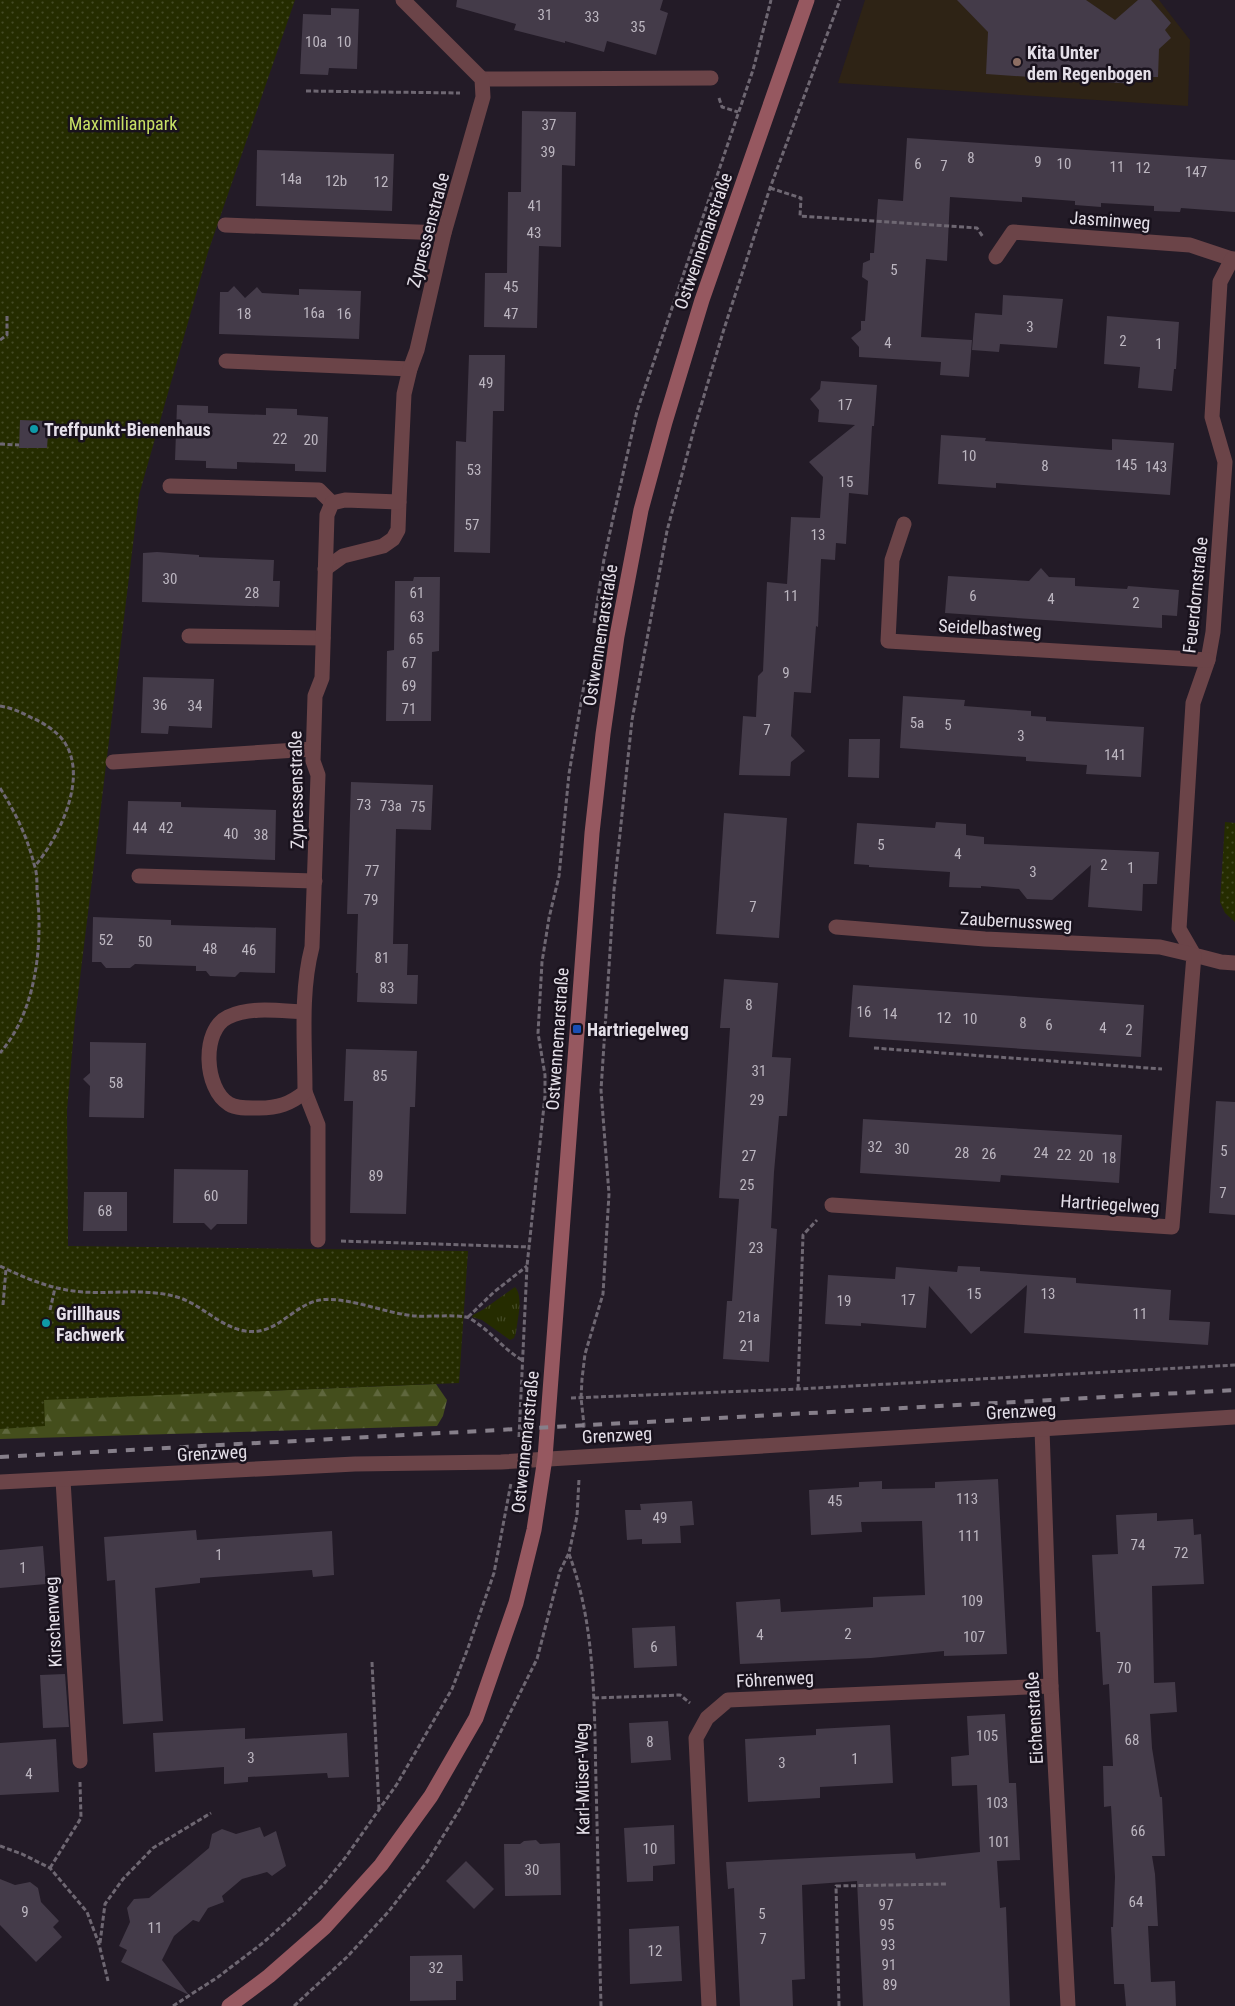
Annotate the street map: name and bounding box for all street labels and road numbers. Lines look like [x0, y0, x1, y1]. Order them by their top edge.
street label: Zypressenstraße [403, 170, 453, 290]
street label: Ostwennemarstraße [670, 170, 736, 312]
street label: Jasminweg [1069, 207, 1151, 233]
street label: Feuerdornstraße [1178, 536, 1212, 654]
street label: Ostwennemarstraße [578, 563, 622, 707]
street label: Seidelbastweg [938, 615, 1042, 641]
street label: Zypressenstraße [284, 731, 308, 849]
street label: Zaubernussweg [959, 908, 1073, 934]
street label: Ostwennemarstraße [542, 967, 572, 1111]
street label: Hartriegelweg [1060, 1190, 1160, 1218]
street label: Ostwennemarstraße [507, 1370, 543, 1514]
street label: Grenzweg [985, 1399, 1057, 1423]
street label: Grenzweg [581, 1423, 653, 1447]
street label: Grenzweg [176, 1441, 248, 1465]
street label: Kirschenweg [40, 1576, 66, 1668]
street label: Föhrenweg [736, 1666, 814, 1692]
street label: Eichenstraße [1021, 1671, 1047, 1765]
street label: Karl-Müser-Weg [571, 1723, 593, 1835]

